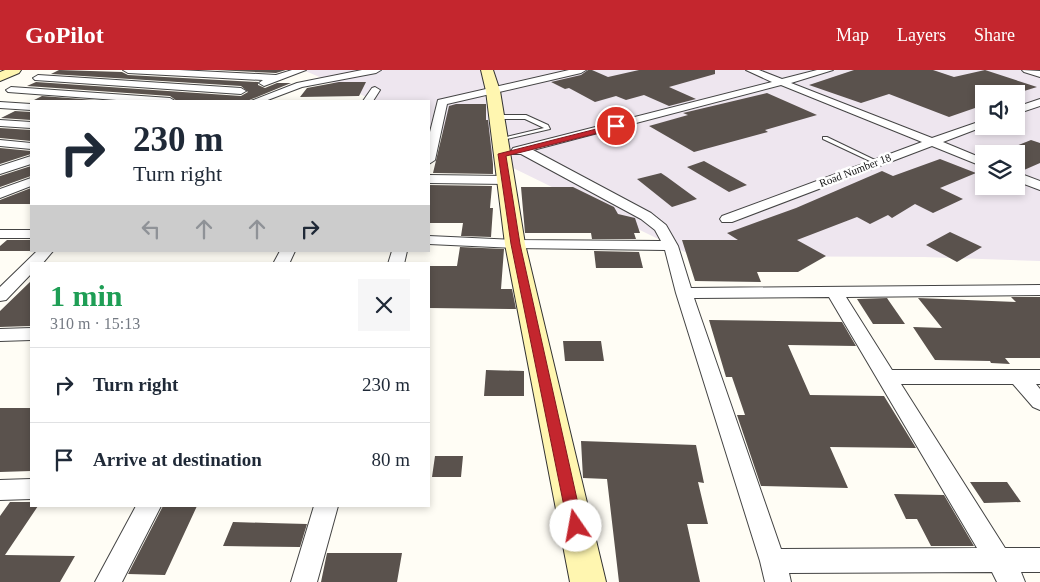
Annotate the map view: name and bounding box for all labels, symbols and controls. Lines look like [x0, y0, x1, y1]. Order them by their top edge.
text: GoPilot [25, 22, 104, 48]
text: Map [836, 25, 869, 45]
text: Layers [897, 25, 946, 45]
text: Share [974, 25, 1015, 45]
map controls [975, 85, 1025, 195]
button: sound [975, 85, 1025, 135]
pin [595, 105, 637, 147]
icon: arrive [602, 112, 630, 140]
icon: right [50, 120, 115, 185]
text: 230 m [133, 120, 223, 159]
button: layers [975, 145, 1025, 195]
street label: Road Number 18 [817, 151, 893, 189]
text: Turn right [133, 161, 222, 186]
icon: left [137, 215, 165, 243]
icon: ahead [190, 215, 218, 243]
icon: ahead [243, 215, 271, 243]
icon: right [296, 215, 324, 243]
text: 1 min [50, 279, 123, 312]
button: close [358, 279, 410, 331]
text: 310 m · 15:13 [50, 315, 140, 332]
icon: right [50, 371, 78, 399]
text: Turn right [93, 374, 178, 395]
text: 230 m [362, 374, 410, 395]
icon: arrive [50, 446, 78, 474]
text: Arrive at destination [93, 449, 262, 470]
text: 80 m [371, 449, 410, 470]
position arrow [549, 499, 601, 551]

